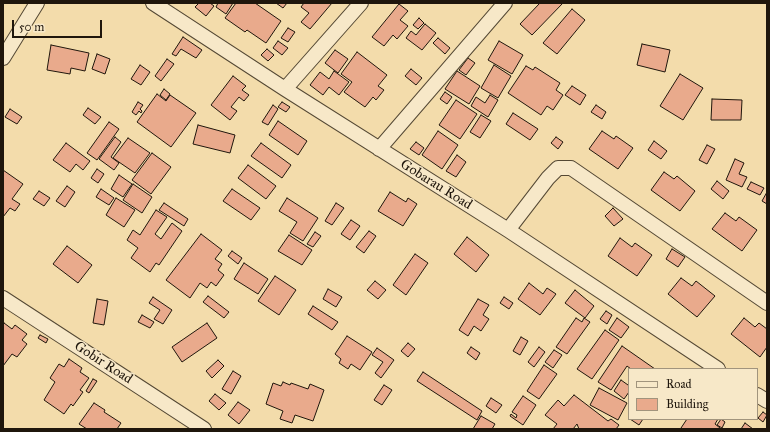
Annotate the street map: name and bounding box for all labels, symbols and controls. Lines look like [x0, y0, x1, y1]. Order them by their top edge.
scale bar [14, 12, 104, 38]
text: 50 m [19, 20, 44, 34]
street label: Gobarau Road [397, 156, 475, 214]
street label: Gobir Road [71, 338, 135, 388]
legend [628, 368, 758, 420]
text: Road [666, 377, 692, 391]
text: Building [666, 397, 708, 411]

